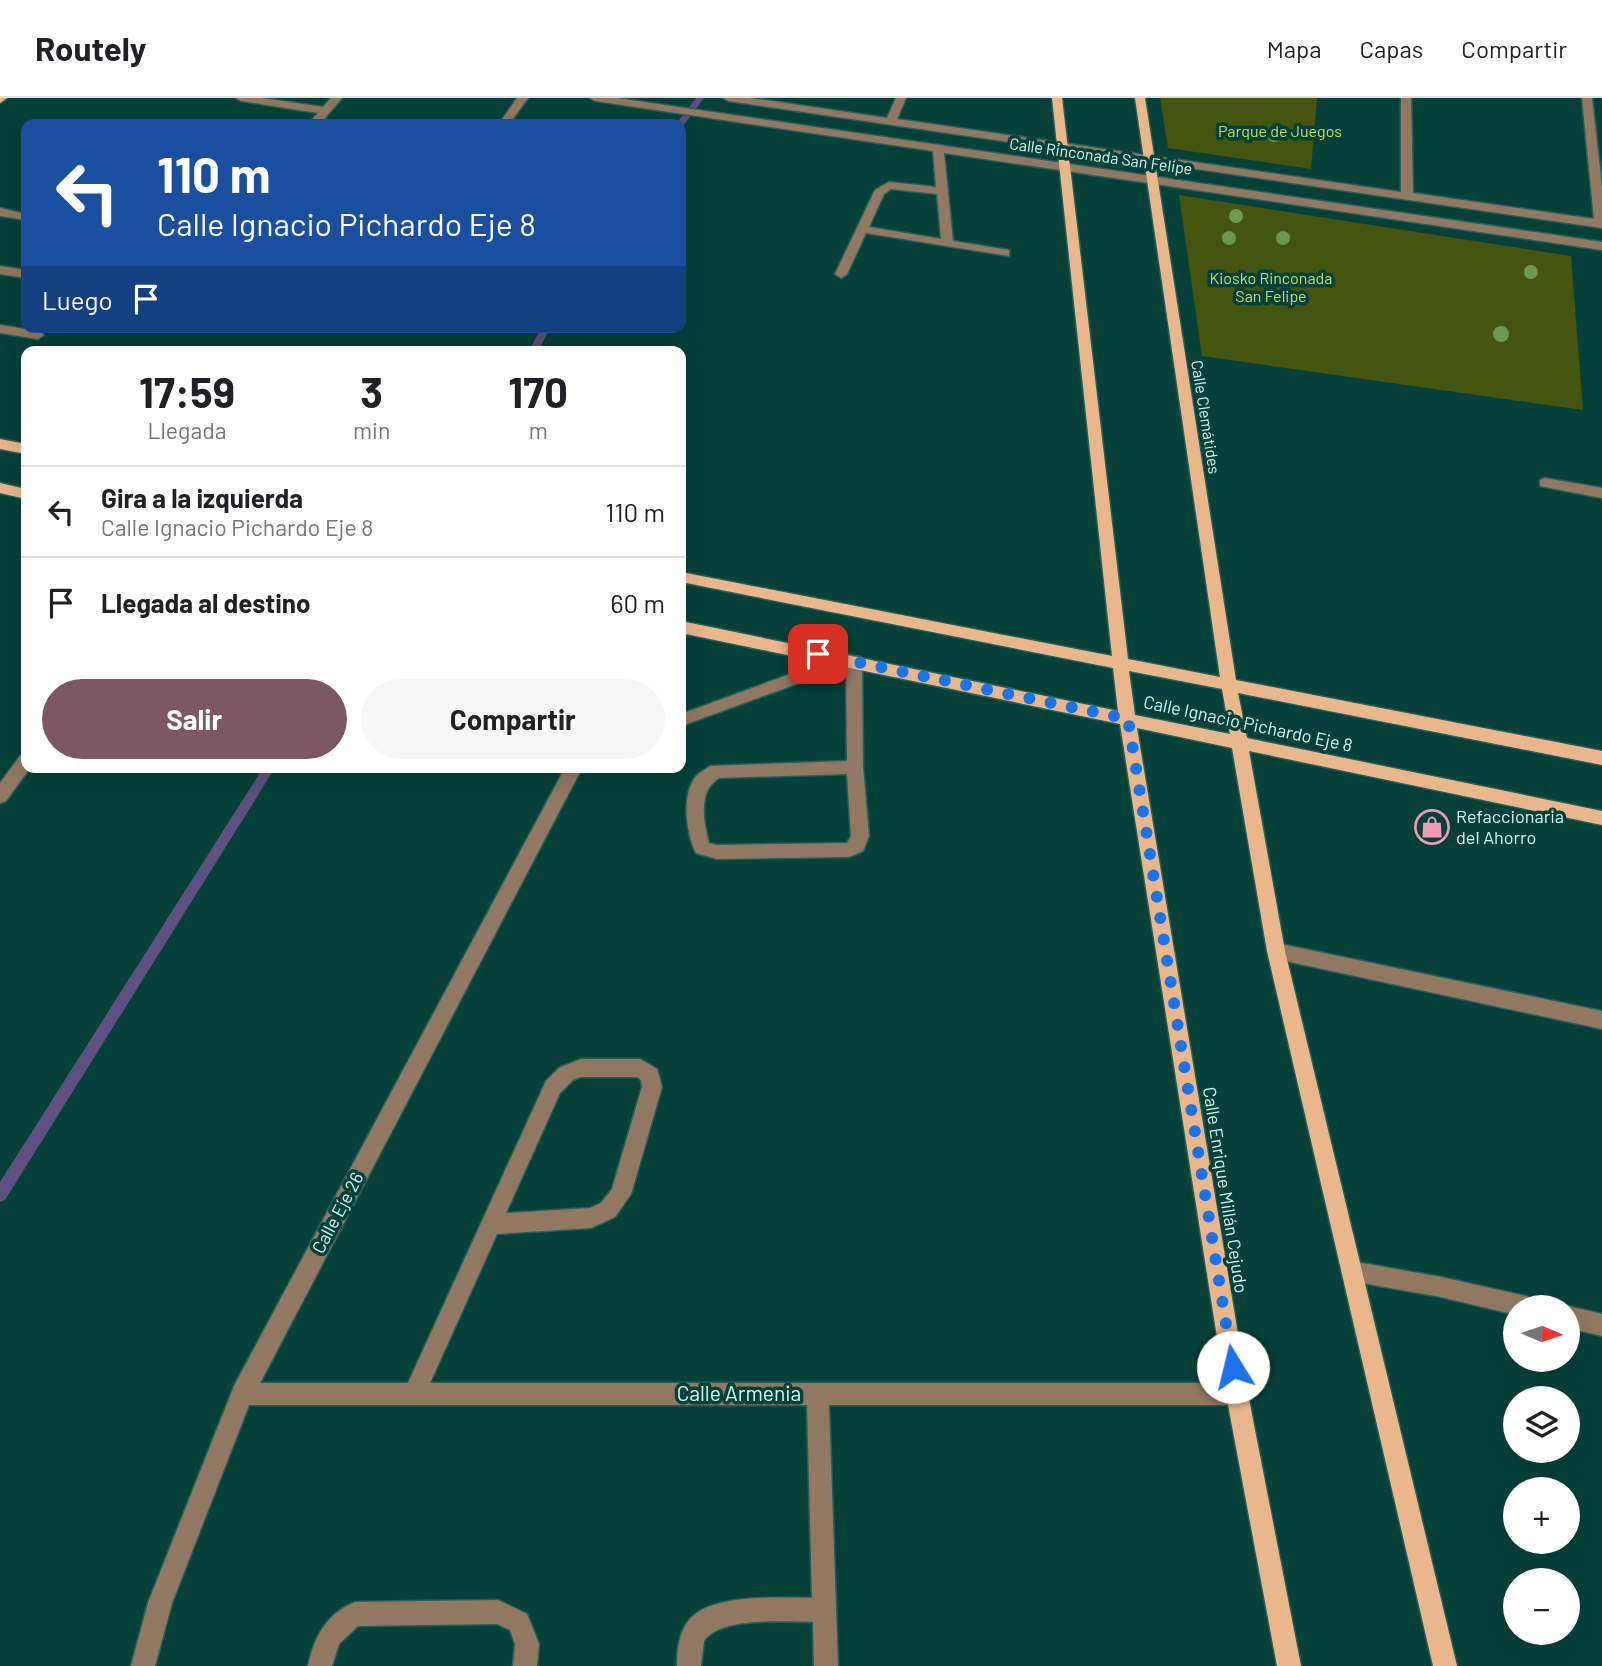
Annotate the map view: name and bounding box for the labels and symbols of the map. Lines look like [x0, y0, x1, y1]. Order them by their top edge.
park label: Parque de Juegos [1218, 121, 1342, 140]
street label: Calle Rinconada San Felipe [1008, 133, 1194, 178]
park label: Kiosko Rinconada San Felipe [1210, 268, 1333, 305]
street label: Calle Clemátides [1188, 359, 1225, 475]
pin [788, 624, 848, 684]
street label: Calle Ignacio Pichardo Eje 8 [1142, 690, 1355, 756]
place label: Refaccionaria del Ahorro [1456, 805, 1564, 848]
shop icon: Refaccionaria del Ahorro [1413, 808, 1451, 846]
street label: Calle Enrique Millán Cejudo [1199, 1085, 1253, 1294]
street label: Calle Eje 26 [307, 1168, 368, 1257]
north arrow [1503, 1295, 1580, 1372]
position arrow [1196, 1330, 1270, 1404]
street label: Calle Armenia [677, 1380, 801, 1405]

